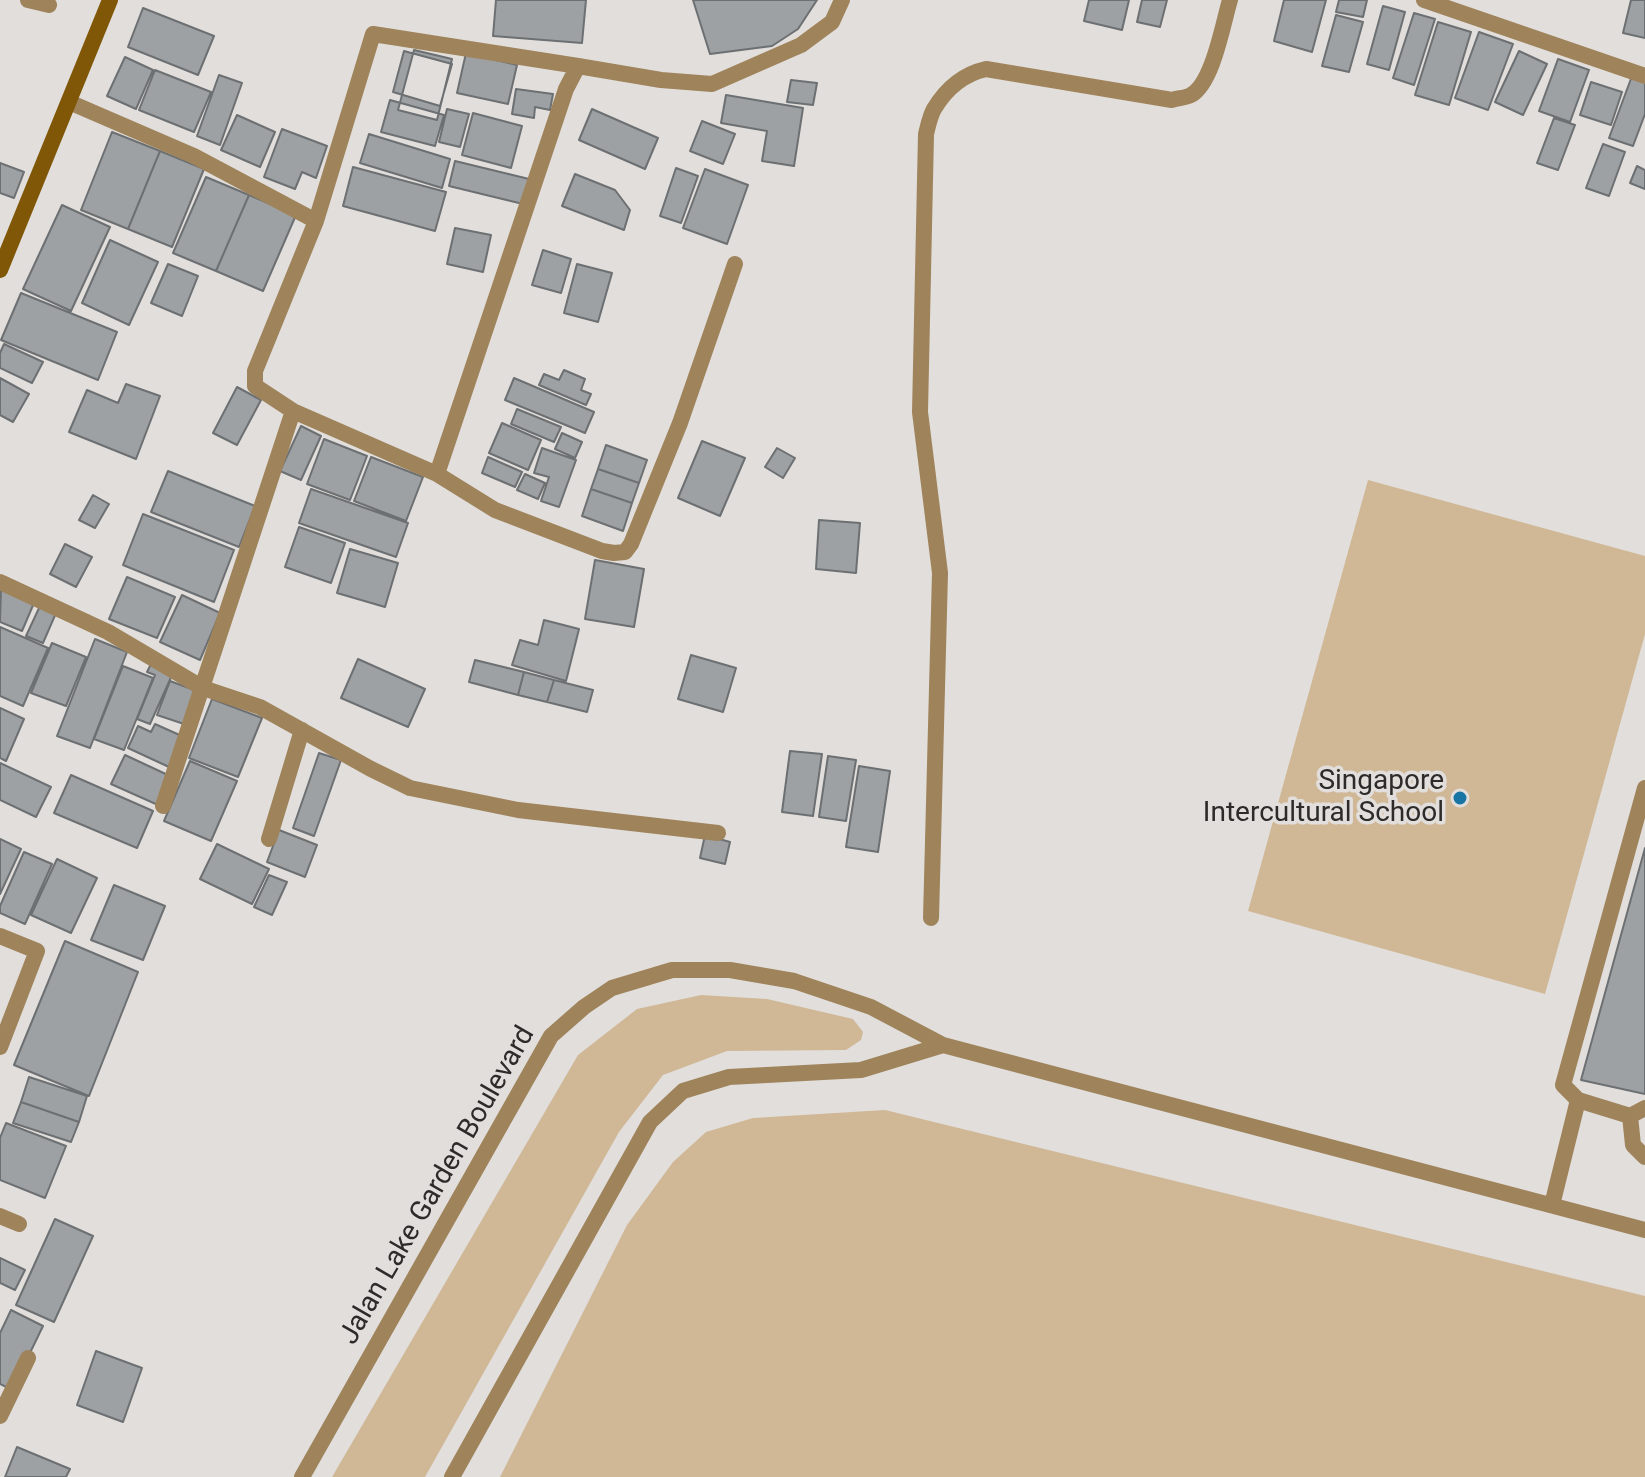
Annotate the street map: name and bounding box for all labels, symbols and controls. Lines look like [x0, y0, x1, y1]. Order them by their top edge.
place label: Singapore Intercultural School [1203, 765, 1444, 831]
marker: Singapore Intercultural School [1451, 789, 1469, 807]
street label: Jalan Lake Garden Boulevard [333, 1021, 543, 1351]

